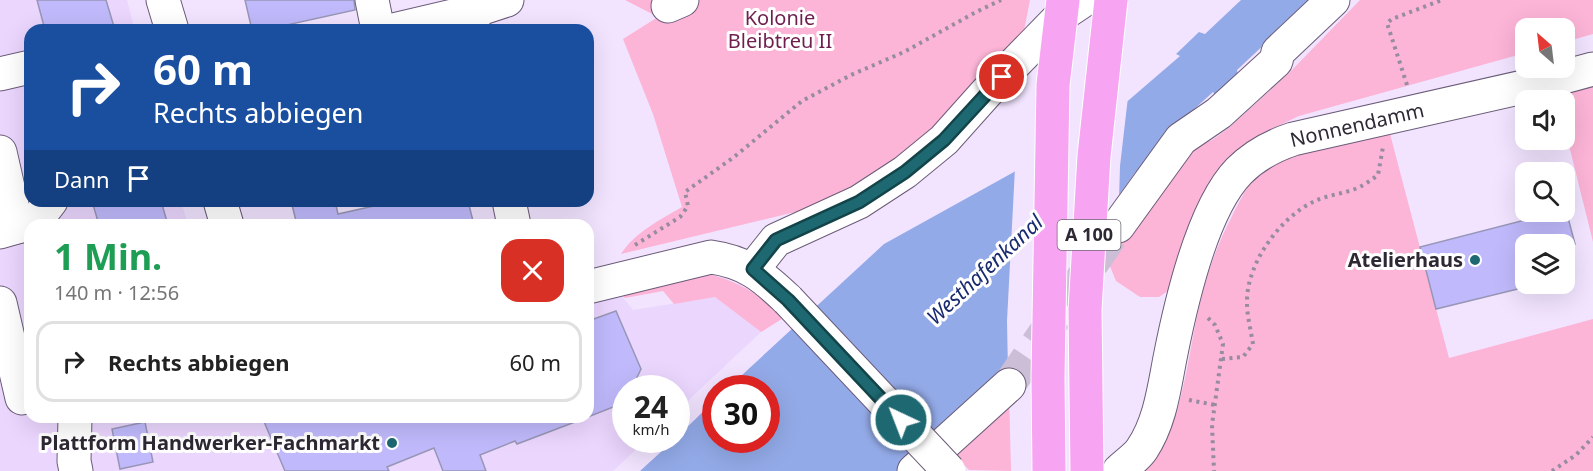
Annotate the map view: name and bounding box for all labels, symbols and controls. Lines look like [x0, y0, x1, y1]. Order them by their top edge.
park label: Kolonie Bleibtreu II [728, 4, 832, 54]
north arrow [1515, 18, 1575, 78]
map controls [1515, 18, 1575, 294]
text: 60 m [153, 40, 253, 97]
icon: right [54, 48, 132, 126]
pin [976, 51, 1027, 102]
icon: arrive [985, 60, 1018, 93]
button: sound [1515, 90, 1575, 150]
text: Rechts abbiegen [153, 94, 363, 131]
street label: Nonnendamm [1287, 96, 1426, 153]
icon: arrive [122, 162, 155, 195]
button: search [1515, 162, 1575, 222]
text: Dann [54, 164, 110, 194]
water label: Westhafenkanal [920, 208, 1049, 330]
road number: A 100 [1058, 220, 1120, 250]
text: 1 Min. [54, 232, 162, 281]
button: layers [1515, 234, 1575, 294]
button: close [501, 239, 564, 302]
place label: Atelierhaus [1348, 246, 1463, 273]
marker: Atelierhaus [1468, 253, 1482, 267]
text: 140 m · 12:56 [54, 279, 179, 306]
icon: right [57, 345, 90, 378]
text: Rechts abbiegen [108, 347, 290, 377]
text: 60 m [510, 347, 561, 377]
speed limit sign: 30 [702, 375, 780, 453]
text: 24 [634, 386, 668, 427]
position arrow [869, 388, 933, 452]
text: km/h [633, 419, 669, 439]
place label: Plattform Handwerker-Fachmarkt [40, 429, 380, 456]
marker: Plattform Handwerker-Fachmarkt [385, 436, 399, 450]

